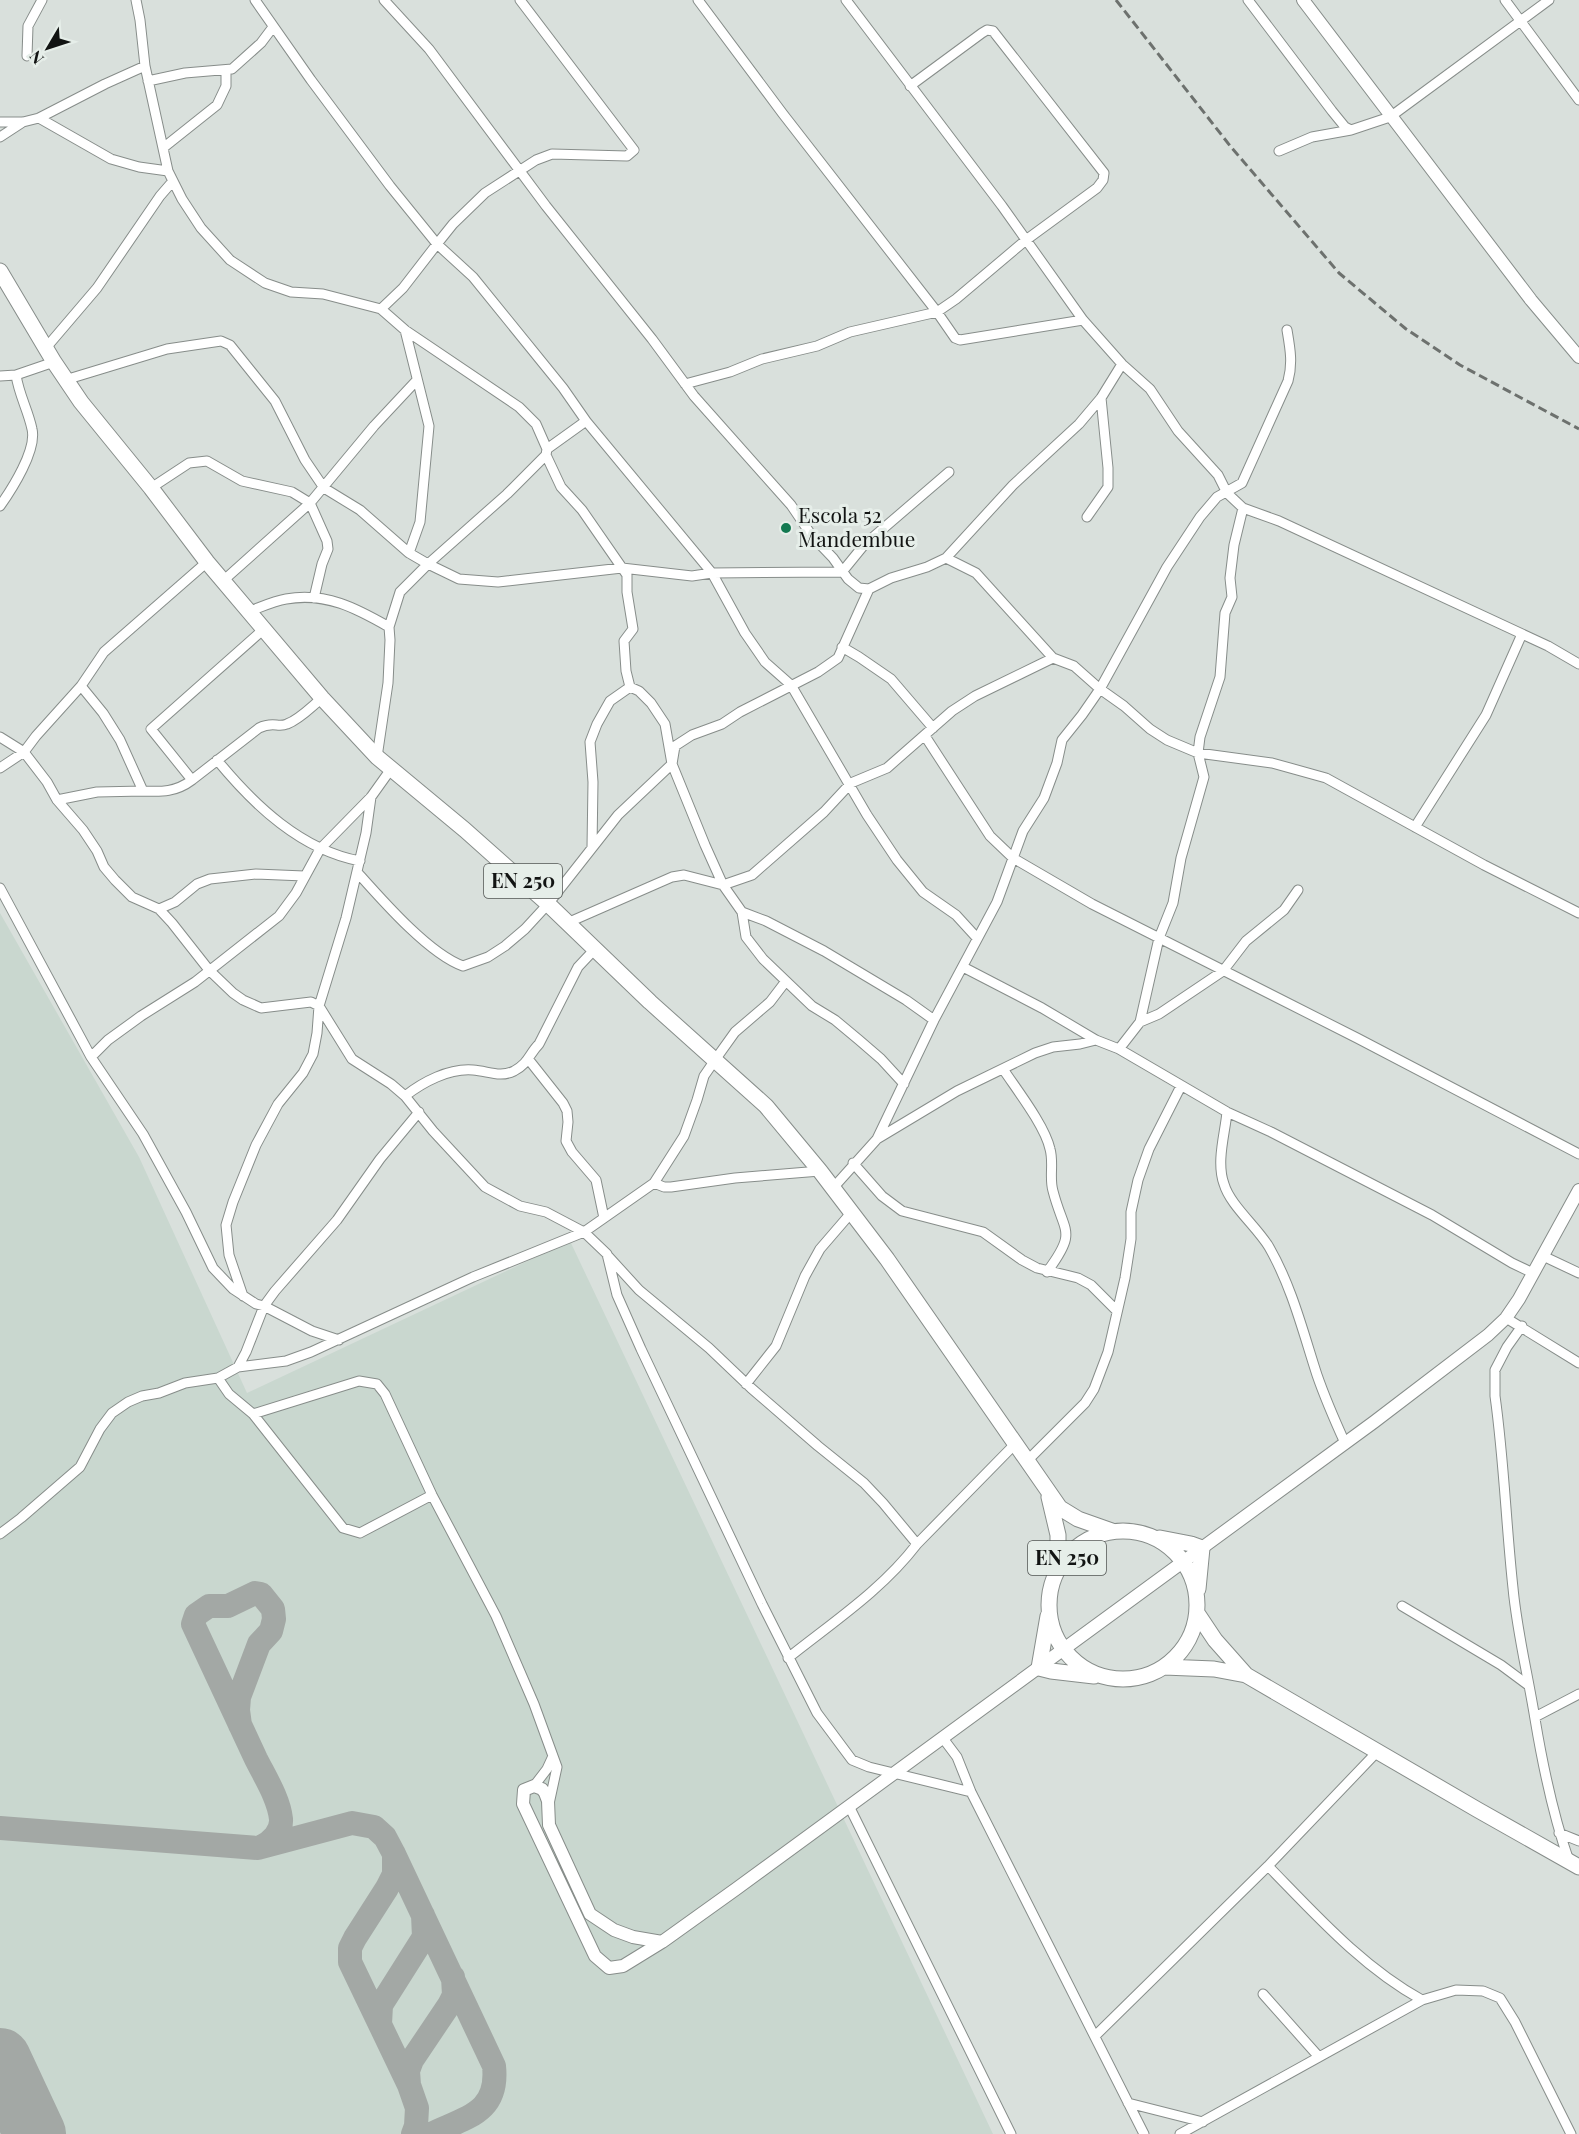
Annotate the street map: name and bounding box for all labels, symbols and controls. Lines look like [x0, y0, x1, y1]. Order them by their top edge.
north arrow [18, 18, 78, 78]
text: N [24, 46, 48, 69]
place label: Escola 52 Mandembue [798, 500, 915, 552]
marker: Escola 52 Mandembue [779, 521, 793, 535]
road number: EN 250 [484, 864, 562, 898]
road number: EN 250 [1028, 1541, 1106, 1575]

